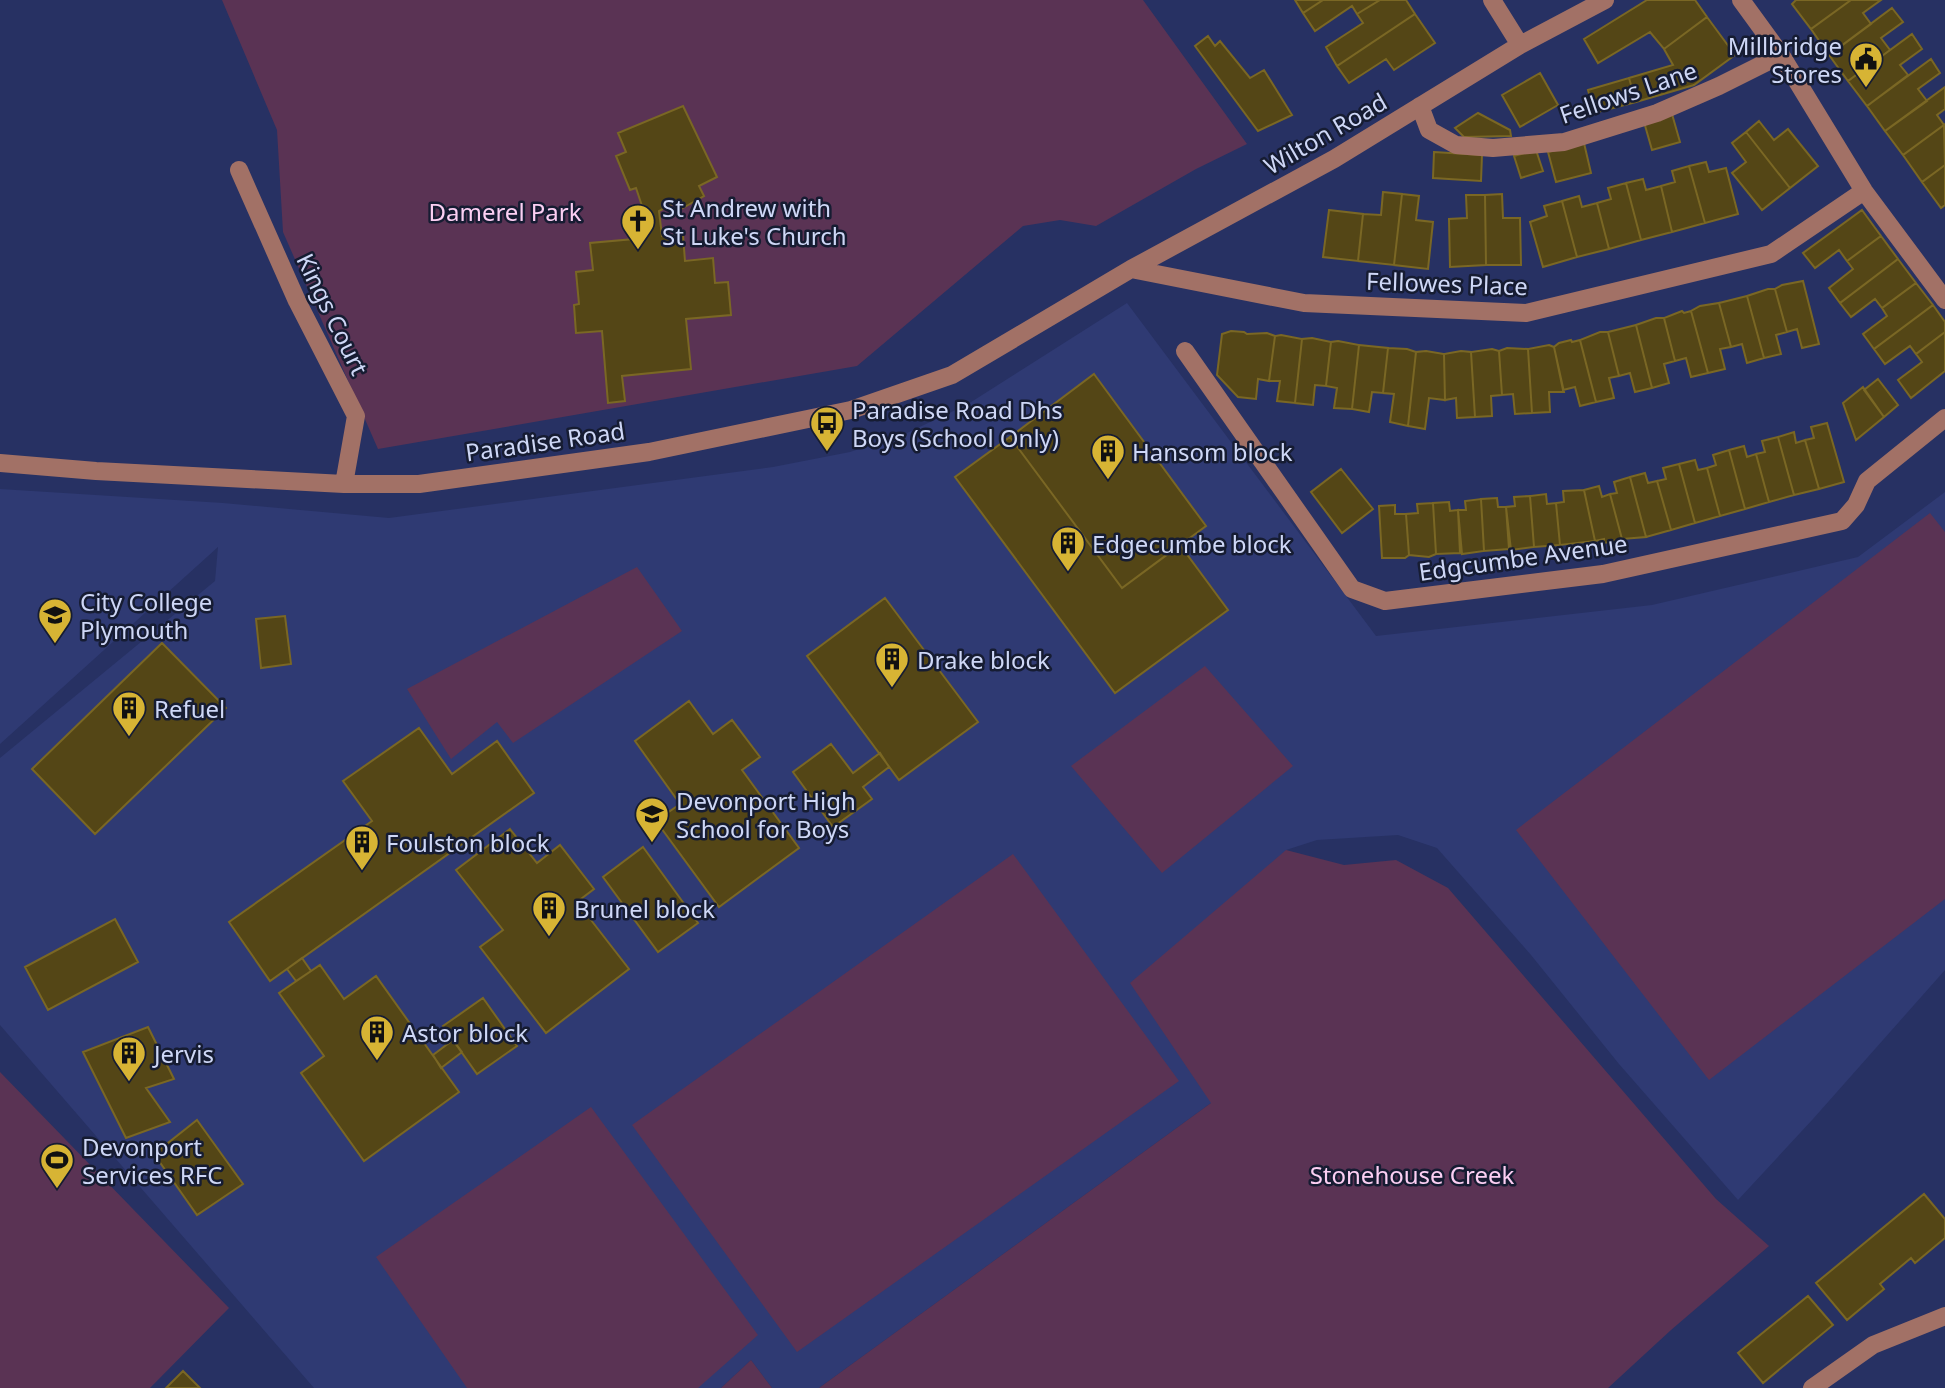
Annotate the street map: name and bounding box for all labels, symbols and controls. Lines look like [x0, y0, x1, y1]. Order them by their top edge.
place label: Millbridge Stores [1728, 29, 1842, 90]
public building icon: Millbridge Stores [1847, 40, 1885, 89]
street label: Fellows Lane [1555, 53, 1701, 131]
street label: Wilton Road [1258, 85, 1392, 181]
place label: St Andrew with St Luke's Church [662, 191, 847, 252]
park label: Damerel Park [428, 195, 582, 228]
church icon: St Andrew with St Luke's Church [619, 202, 657, 251]
street label: Kings Court [289, 248, 377, 381]
street label: Fellowes Place [1366, 264, 1528, 302]
place label: Paradise Road Dhs Boys (School Only) [852, 393, 1063, 454]
bus stop icon: Paradise Road Dhs Boys (School Only) [808, 404, 846, 453]
street label: Paradise Road [463, 413, 627, 469]
building icon: Hansom block [1089, 432, 1127, 481]
place label: Hansom block [1132, 435, 1293, 468]
building icon: Edgecumbe block [1049, 524, 1087, 573]
street label: Edgcumbe Avenue [1416, 526, 1630, 588]
place label: Edgecumbe block [1092, 527, 1292, 560]
place label: City College Plymouth [80, 585, 212, 646]
school or university icon: City College Plymouth [36, 596, 74, 645]
building icon: Drake block [873, 640, 911, 689]
place label: Drake block [917, 643, 1050, 676]
building icon: Refuel [110, 689, 148, 738]
place label: Refuel [154, 692, 225, 725]
place label: Devonport High School for Boys [676, 784, 856, 845]
school or university icon: Devonport High School for Boys [633, 795, 671, 844]
building icon: Foulston block [343, 823, 381, 872]
place label: Foulston block [386, 826, 550, 859]
building icon: Brunel block [530, 889, 568, 938]
place label: Brunel block [574, 892, 715, 925]
building icon: Astor block [358, 1013, 396, 1062]
place label: Astor block [402, 1016, 528, 1049]
building icon: Jervis [110, 1034, 148, 1083]
place label: Jervis [152, 1037, 214, 1070]
place label: Devonport Services RFC [82, 1130, 222, 1191]
sports icon: Devonport Services RFC [38, 1141, 76, 1190]
park label: Stonehouse Creek [1310, 1158, 1515, 1191]

